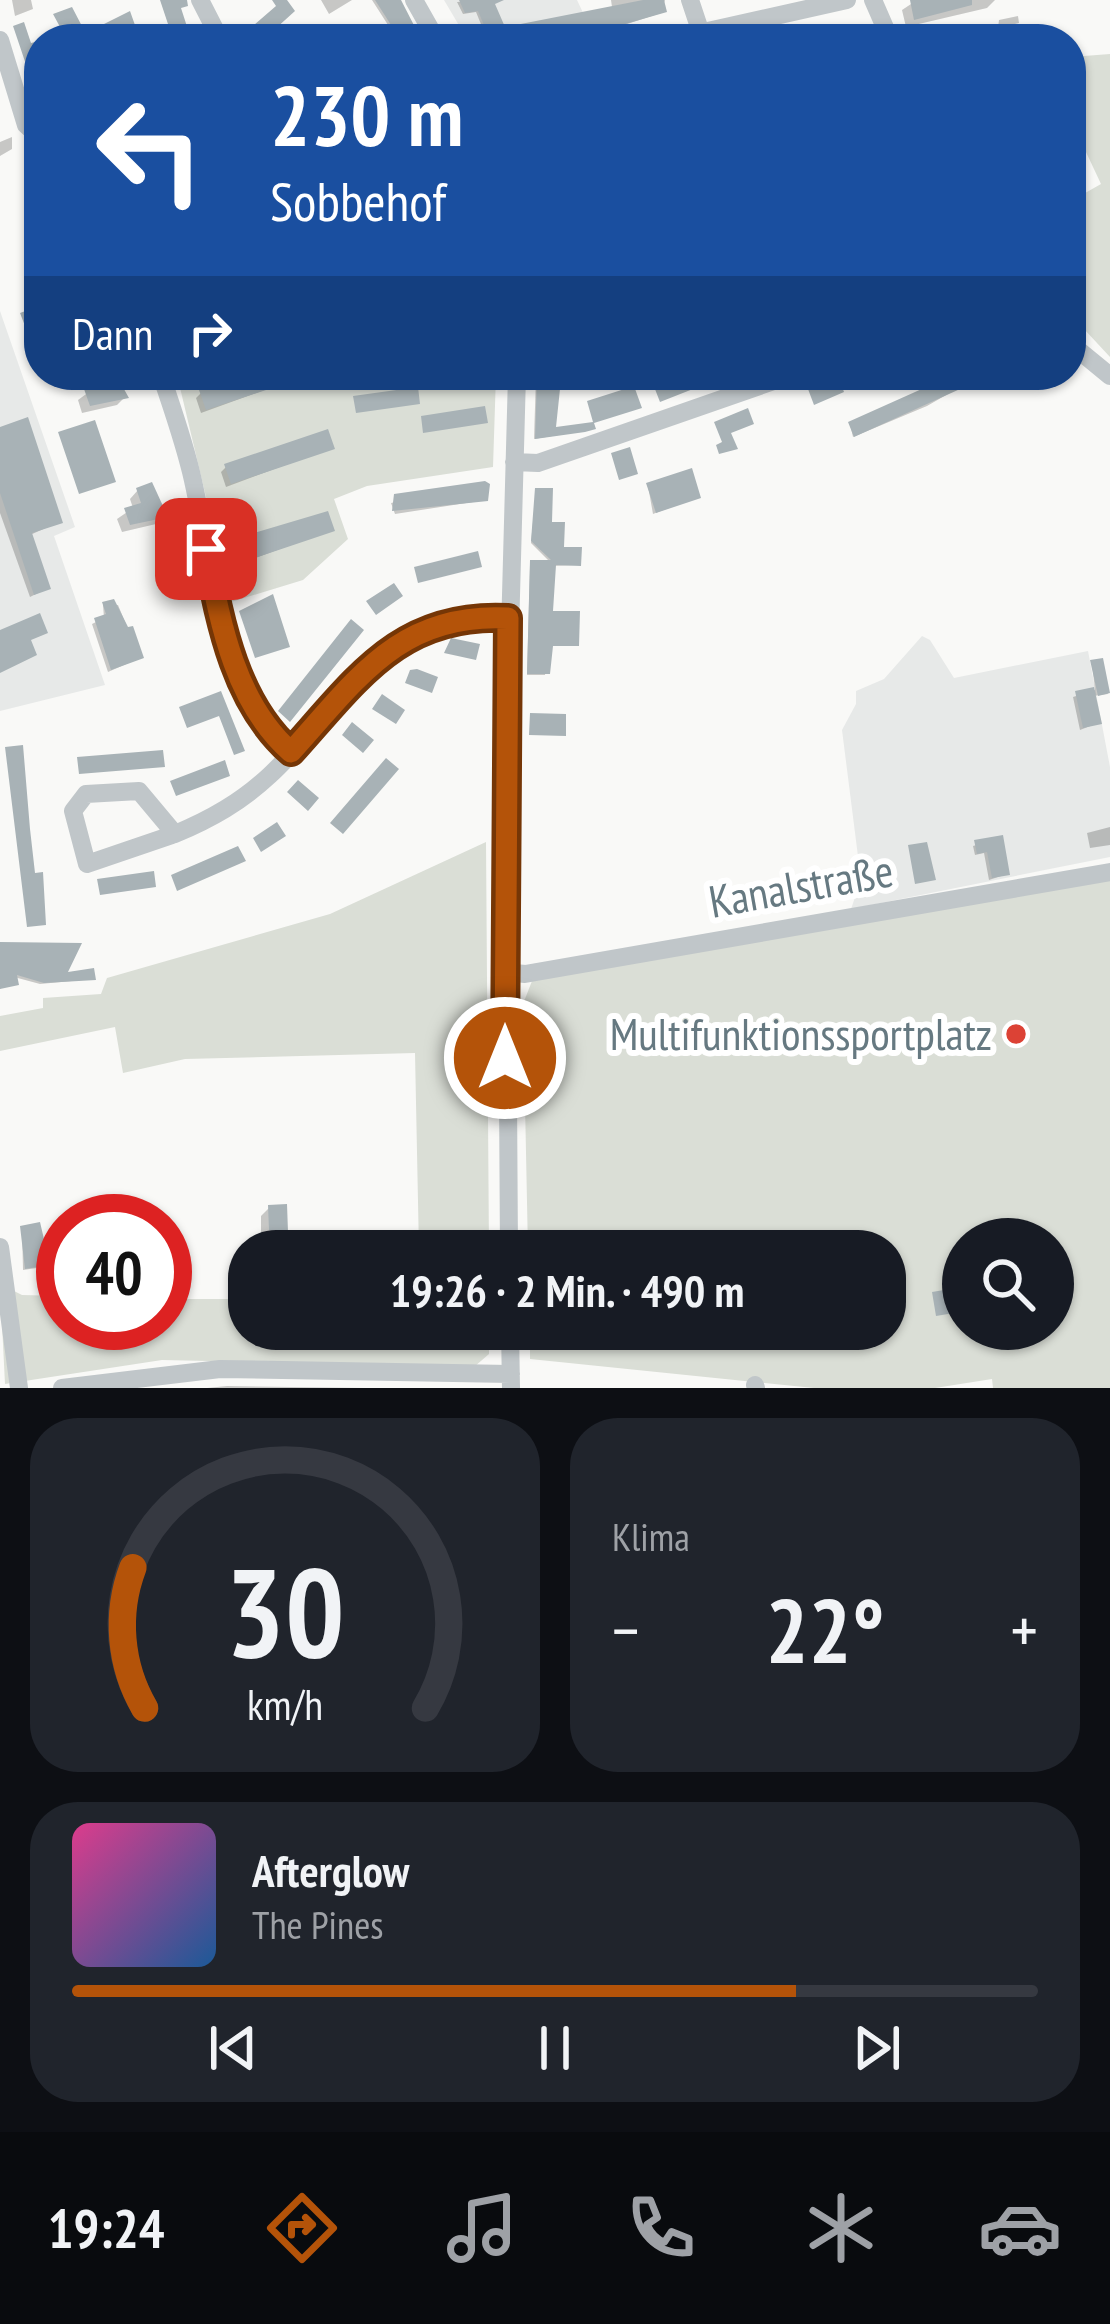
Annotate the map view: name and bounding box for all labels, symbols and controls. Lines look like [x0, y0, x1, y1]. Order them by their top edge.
text: 230 m [270, 60, 463, 169]
icon: left [72, 72, 228, 228]
text: Sobbehof [270, 166, 446, 236]
icon: right [177, 300, 243, 366]
text: Dann [72, 304, 153, 362]
pin [155, 498, 257, 600]
icon: arrive [173, 516, 239, 582]
street label: Kanalstraße [704, 840, 897, 930]
position arrow [442, 995, 568, 1121]
place label: Multifunktionssportplatz [610, 1004, 992, 1062]
marker: Multifunktionssportplatz [1003, 1021, 1029, 1047]
speed limit sign: 40 [36, 1194, 192, 1350]
map controls [942, 1218, 1074, 1350]
button: search [942, 1218, 1074, 1350]
text: 19:26 · 2 Min. · 490 m [390, 1261, 744, 1319]
text: Klima [612, 1511, 690, 1562]
text: 30 [225, 1530, 345, 1691]
text: 22° [766, 1571, 884, 1688]
text: − [612, 1587, 639, 1672]
text: + [1011, 1587, 1038, 1672]
text: km/h [247, 1676, 323, 1732]
text: Afterglow [252, 1841, 409, 1899]
text: The Pines [252, 1899, 383, 1950]
icon: previous [200, 2015, 266, 2081]
icon: pause [522, 2015, 588, 2081]
icon: next [844, 2015, 910, 2081]
icon: directions [260, 2186, 344, 2270]
icon: music [440, 2186, 524, 2270]
icon: phone [619, 2186, 703, 2270]
icon: climate [799, 2186, 883, 2270]
icon: car [978, 2186, 1062, 2270]
text: 19:24 [48, 2193, 165, 2263]

